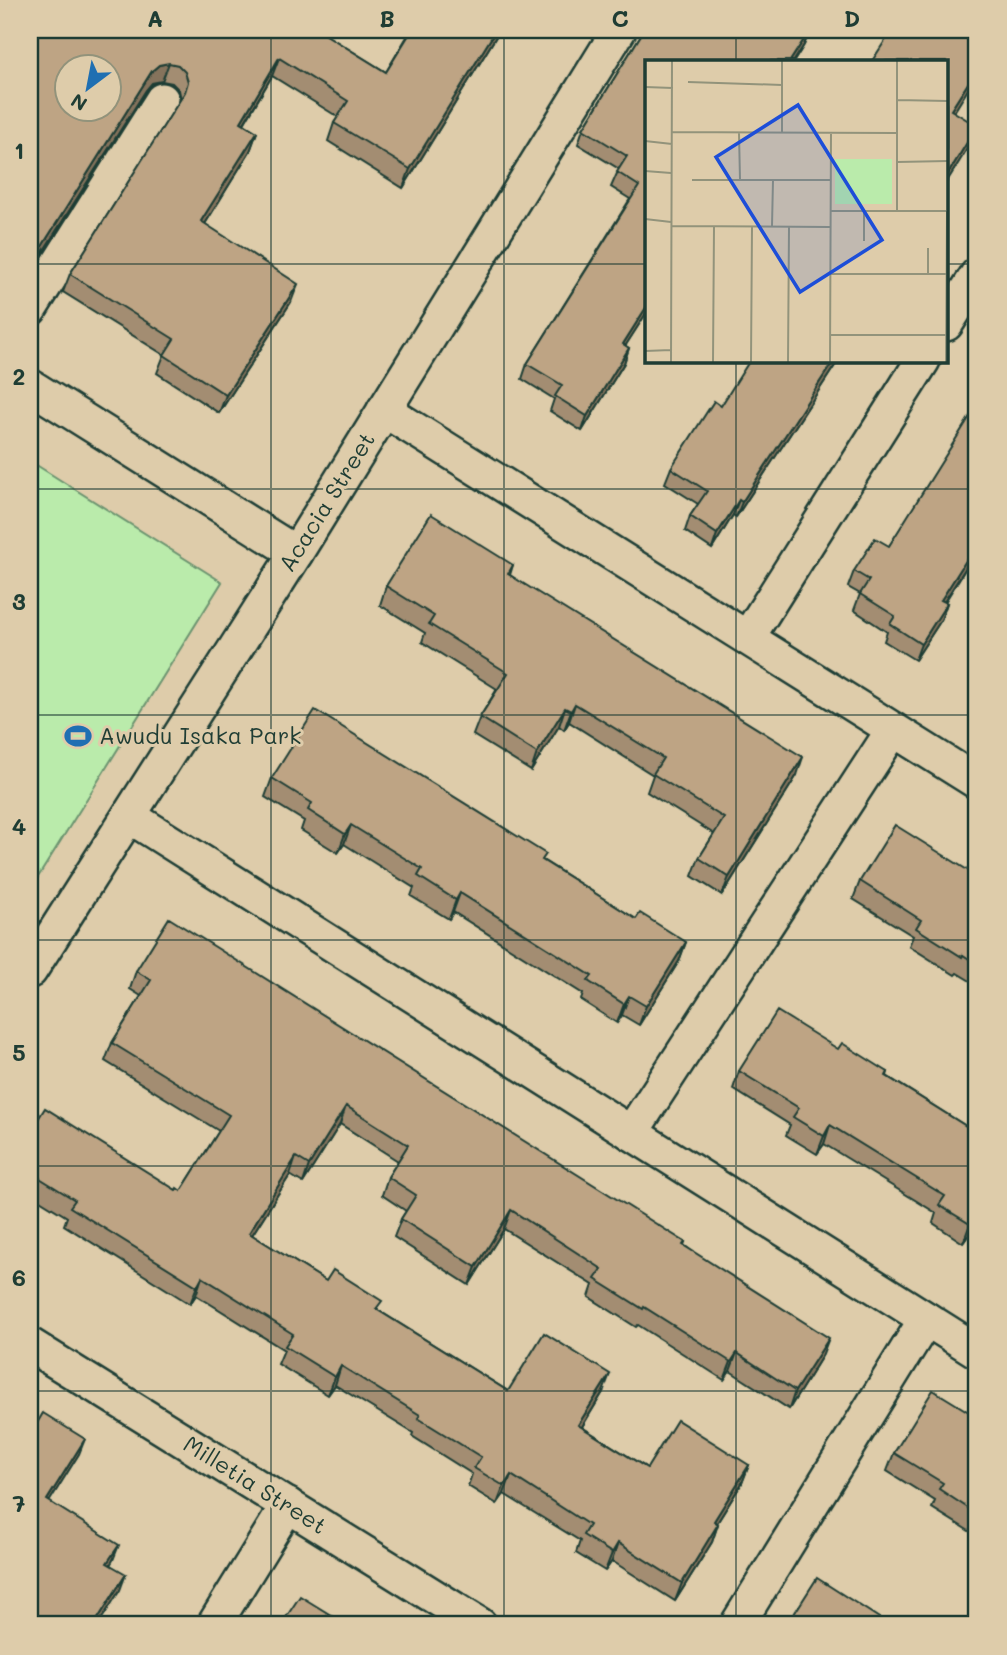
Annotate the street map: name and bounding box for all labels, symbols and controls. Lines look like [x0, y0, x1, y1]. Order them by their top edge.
text: A [147, 3, 163, 33]
text: B [379, 3, 395, 33]
text: C [611, 3, 629, 33]
text: D [844, 3, 860, 33]
north arrow [52, 52, 122, 122]
inset map [645, 60, 948, 362]
text: N [66, 88, 91, 117]
text: 1 [14, 135, 24, 165]
text: 2 [13, 361, 25, 391]
street label: Acacia Street [271, 426, 381, 577]
text: 3 [12, 586, 26, 616]
place label: Awudu Isaka Park [99, 720, 302, 750]
sports icon: Awudu Isaka Park [63, 721, 93, 751]
text: 4 [12, 811, 26, 841]
text: 5 [12, 1037, 26, 1067]
text: 6 [12, 1262, 26, 1292]
street label: Milletia Street [178, 1428, 333, 1540]
text: 7 [13, 1488, 26, 1518]

